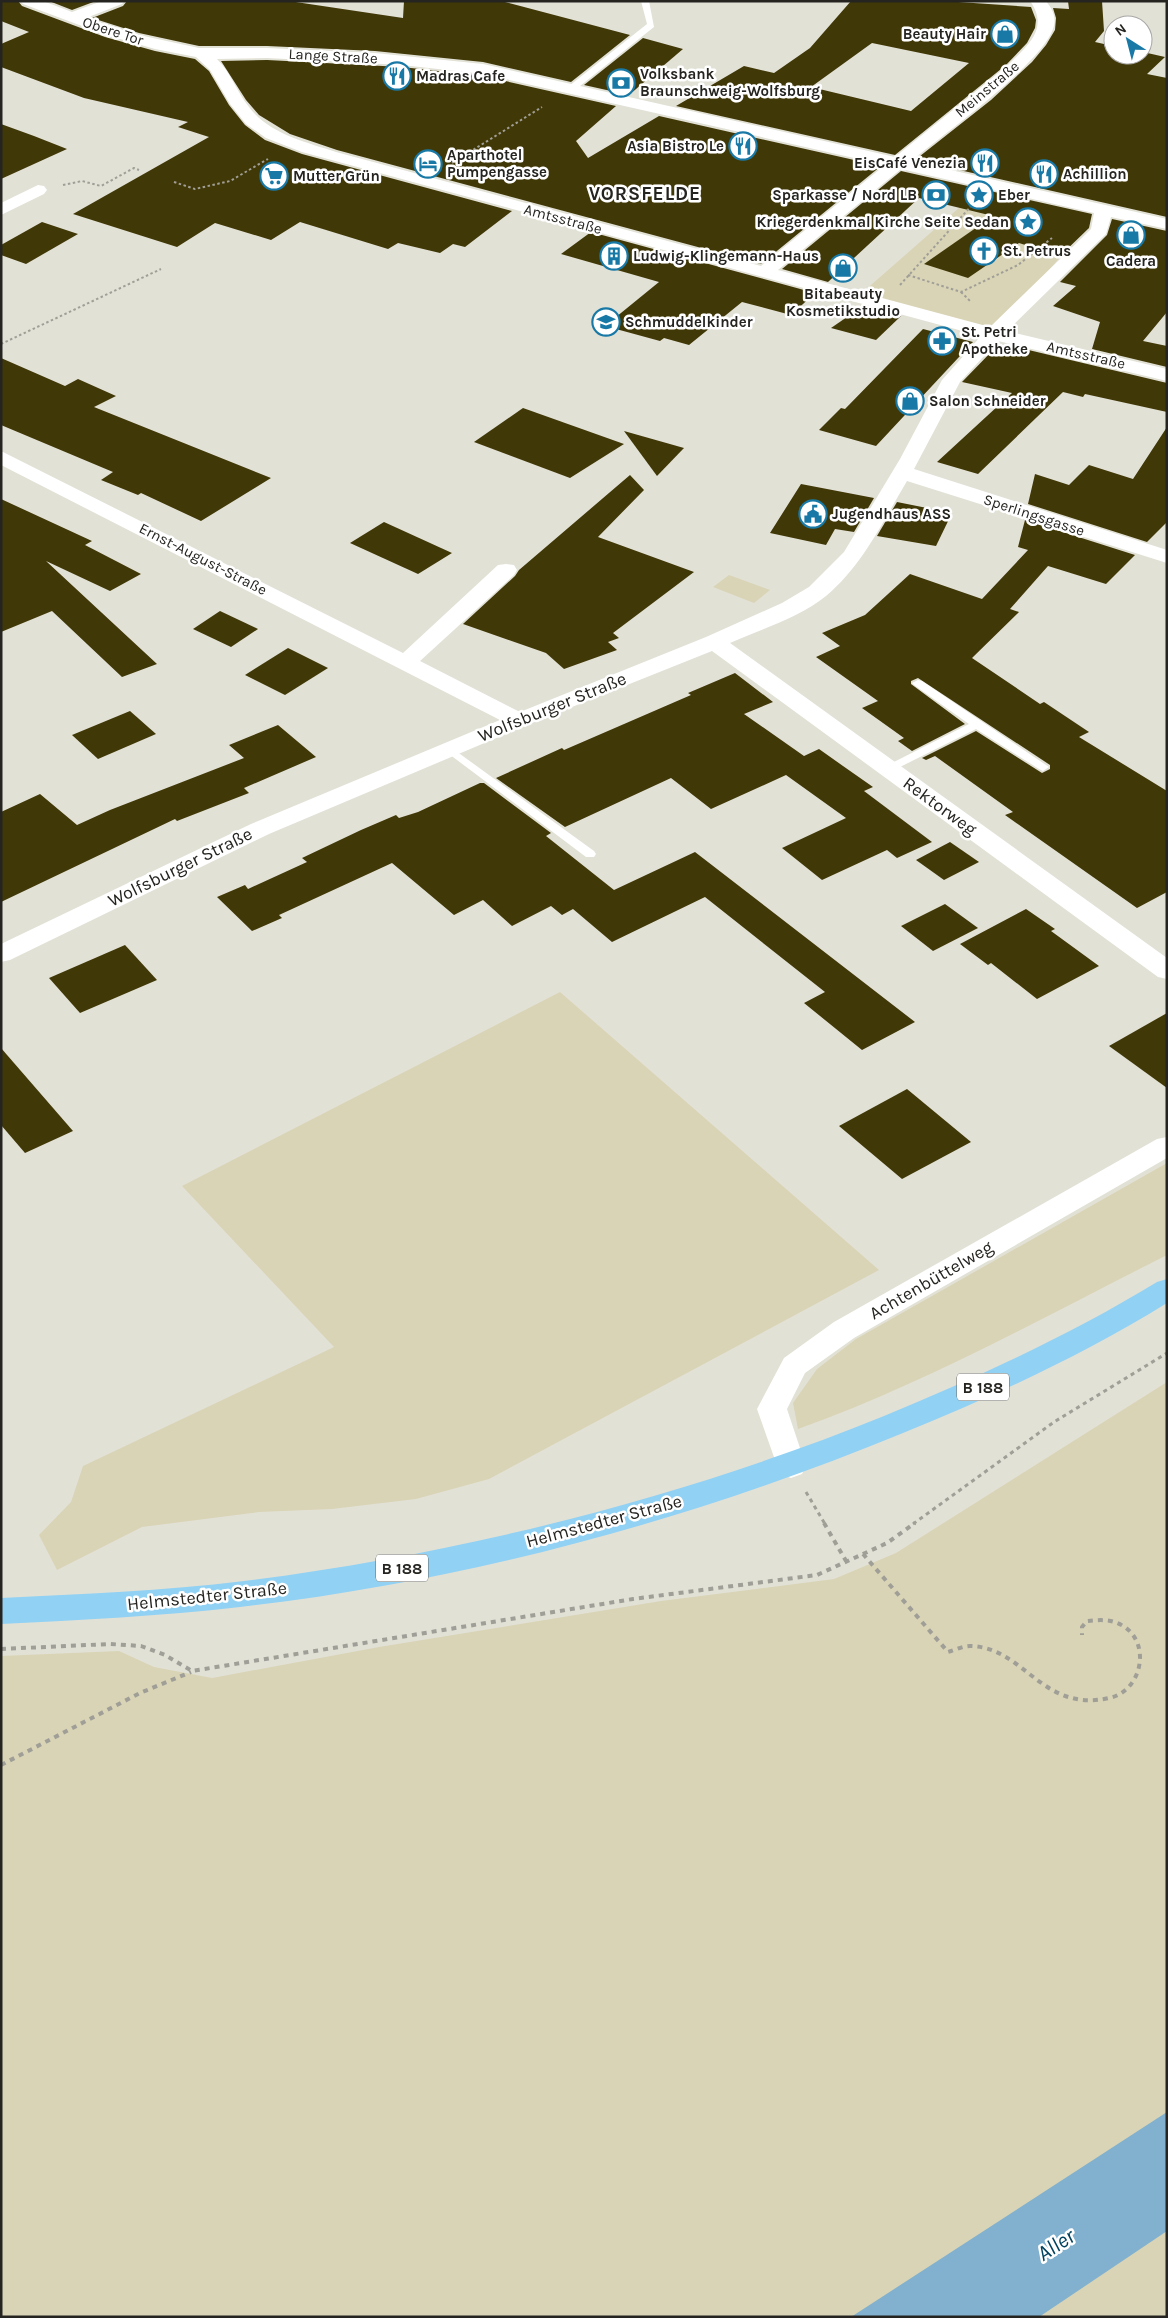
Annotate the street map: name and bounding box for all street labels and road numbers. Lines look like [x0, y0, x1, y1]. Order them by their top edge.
street label: Obere Tor [80, 13, 146, 49]
street label: Lange Straße [288, 45, 378, 67]
street label: Meinstraße [951, 57, 1023, 121]
street label: Amtsstraße [522, 200, 604, 238]
street label: Amtsstraße [1045, 337, 1127, 373]
street label: Sperlingsgasse [981, 490, 1087, 540]
street label: Ernst-August-Straße [136, 519, 270, 599]
street label: Wolfsburger Straße [475, 667, 629, 747]
street label: Rektorweg [899, 772, 981, 840]
street label: Wolfsburger Straße [104, 823, 256, 911]
street label: Achtenbüttelweg [865, 1236, 997, 1324]
road number: B 188 [957, 1374, 1009, 1400]
street label: Helmstedter Straße [524, 1490, 684, 1552]
road number: B 188 [376, 1555, 428, 1582]
street label: Helmstedter Straße [126, 1577, 288, 1615]

